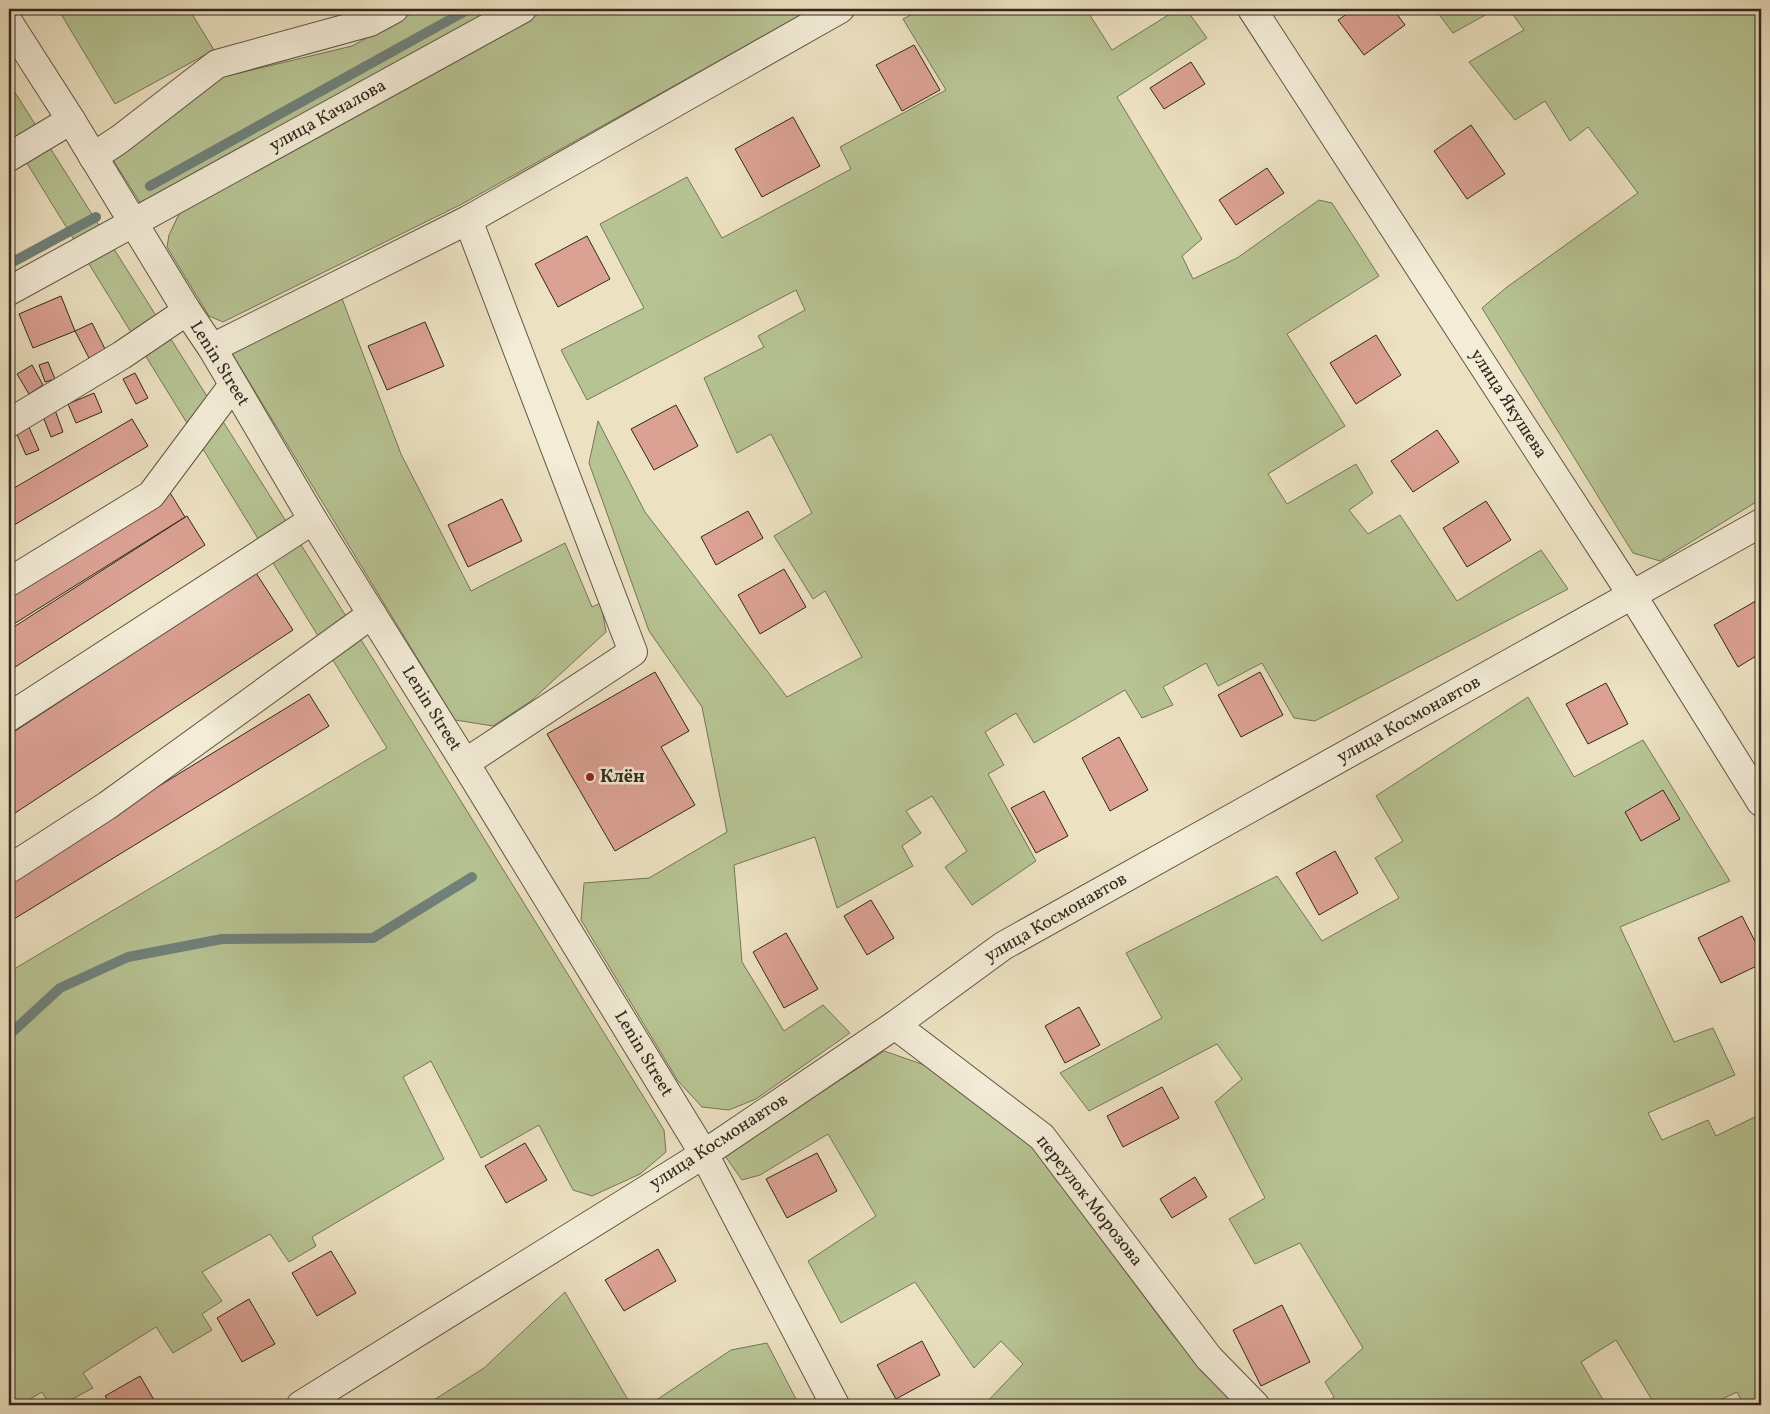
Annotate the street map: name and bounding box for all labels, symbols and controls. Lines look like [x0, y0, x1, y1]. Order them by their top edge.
street label: улица Качалова [265, 73, 391, 159]
street label: Lenin Street [183, 317, 255, 411]
street label: улица Якушева [1463, 344, 1553, 464]
street label: Lenin Street [395, 662, 467, 756]
street label: улица Космонавтов [1333, 670, 1485, 770]
place label: Клён [600, 765, 645, 790]
marker: Клён [584, 771, 596, 783]
street label: улица Космонавтов [980, 867, 1132, 969]
street label: Lenin Street [607, 1006, 679, 1102]
street label: улица Космонавтов [645, 1088, 793, 1196]
street label: переулок Морозова [1030, 1130, 1148, 1272]

